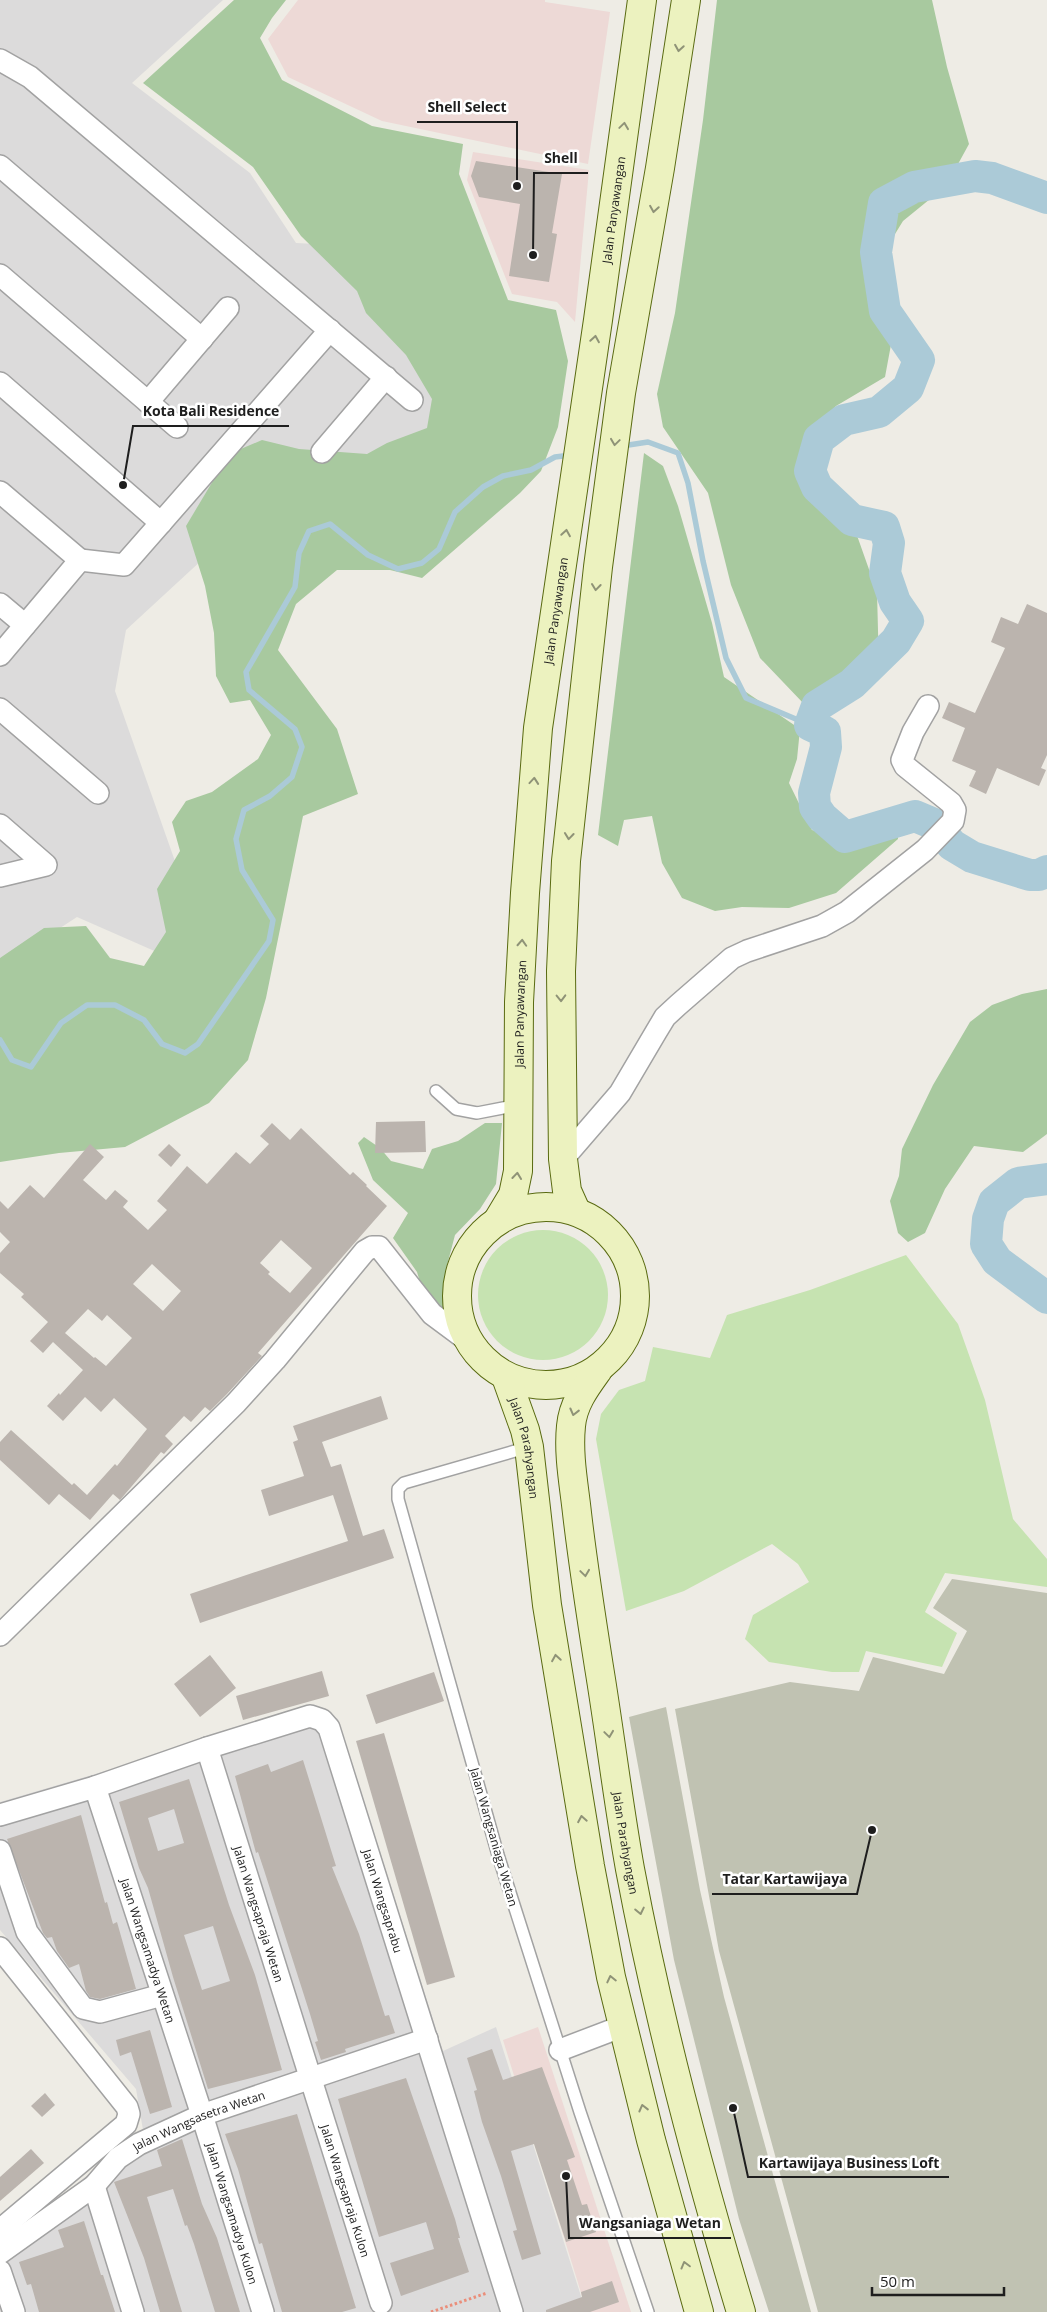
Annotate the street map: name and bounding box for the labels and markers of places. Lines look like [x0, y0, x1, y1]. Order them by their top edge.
callout: Shell Select [417, 93, 517, 122]
callout: Shell [534, 144, 588, 173]
callout: Kota Bali Residence [133, 397, 289, 426]
callout: Tatar Kartawijaya [712, 1865, 857, 1894]
callout: Kartawijaya Business Loft [748, 2148, 949, 2177]
callout: Wangsaniaga Wetan [569, 2209, 731, 2238]

